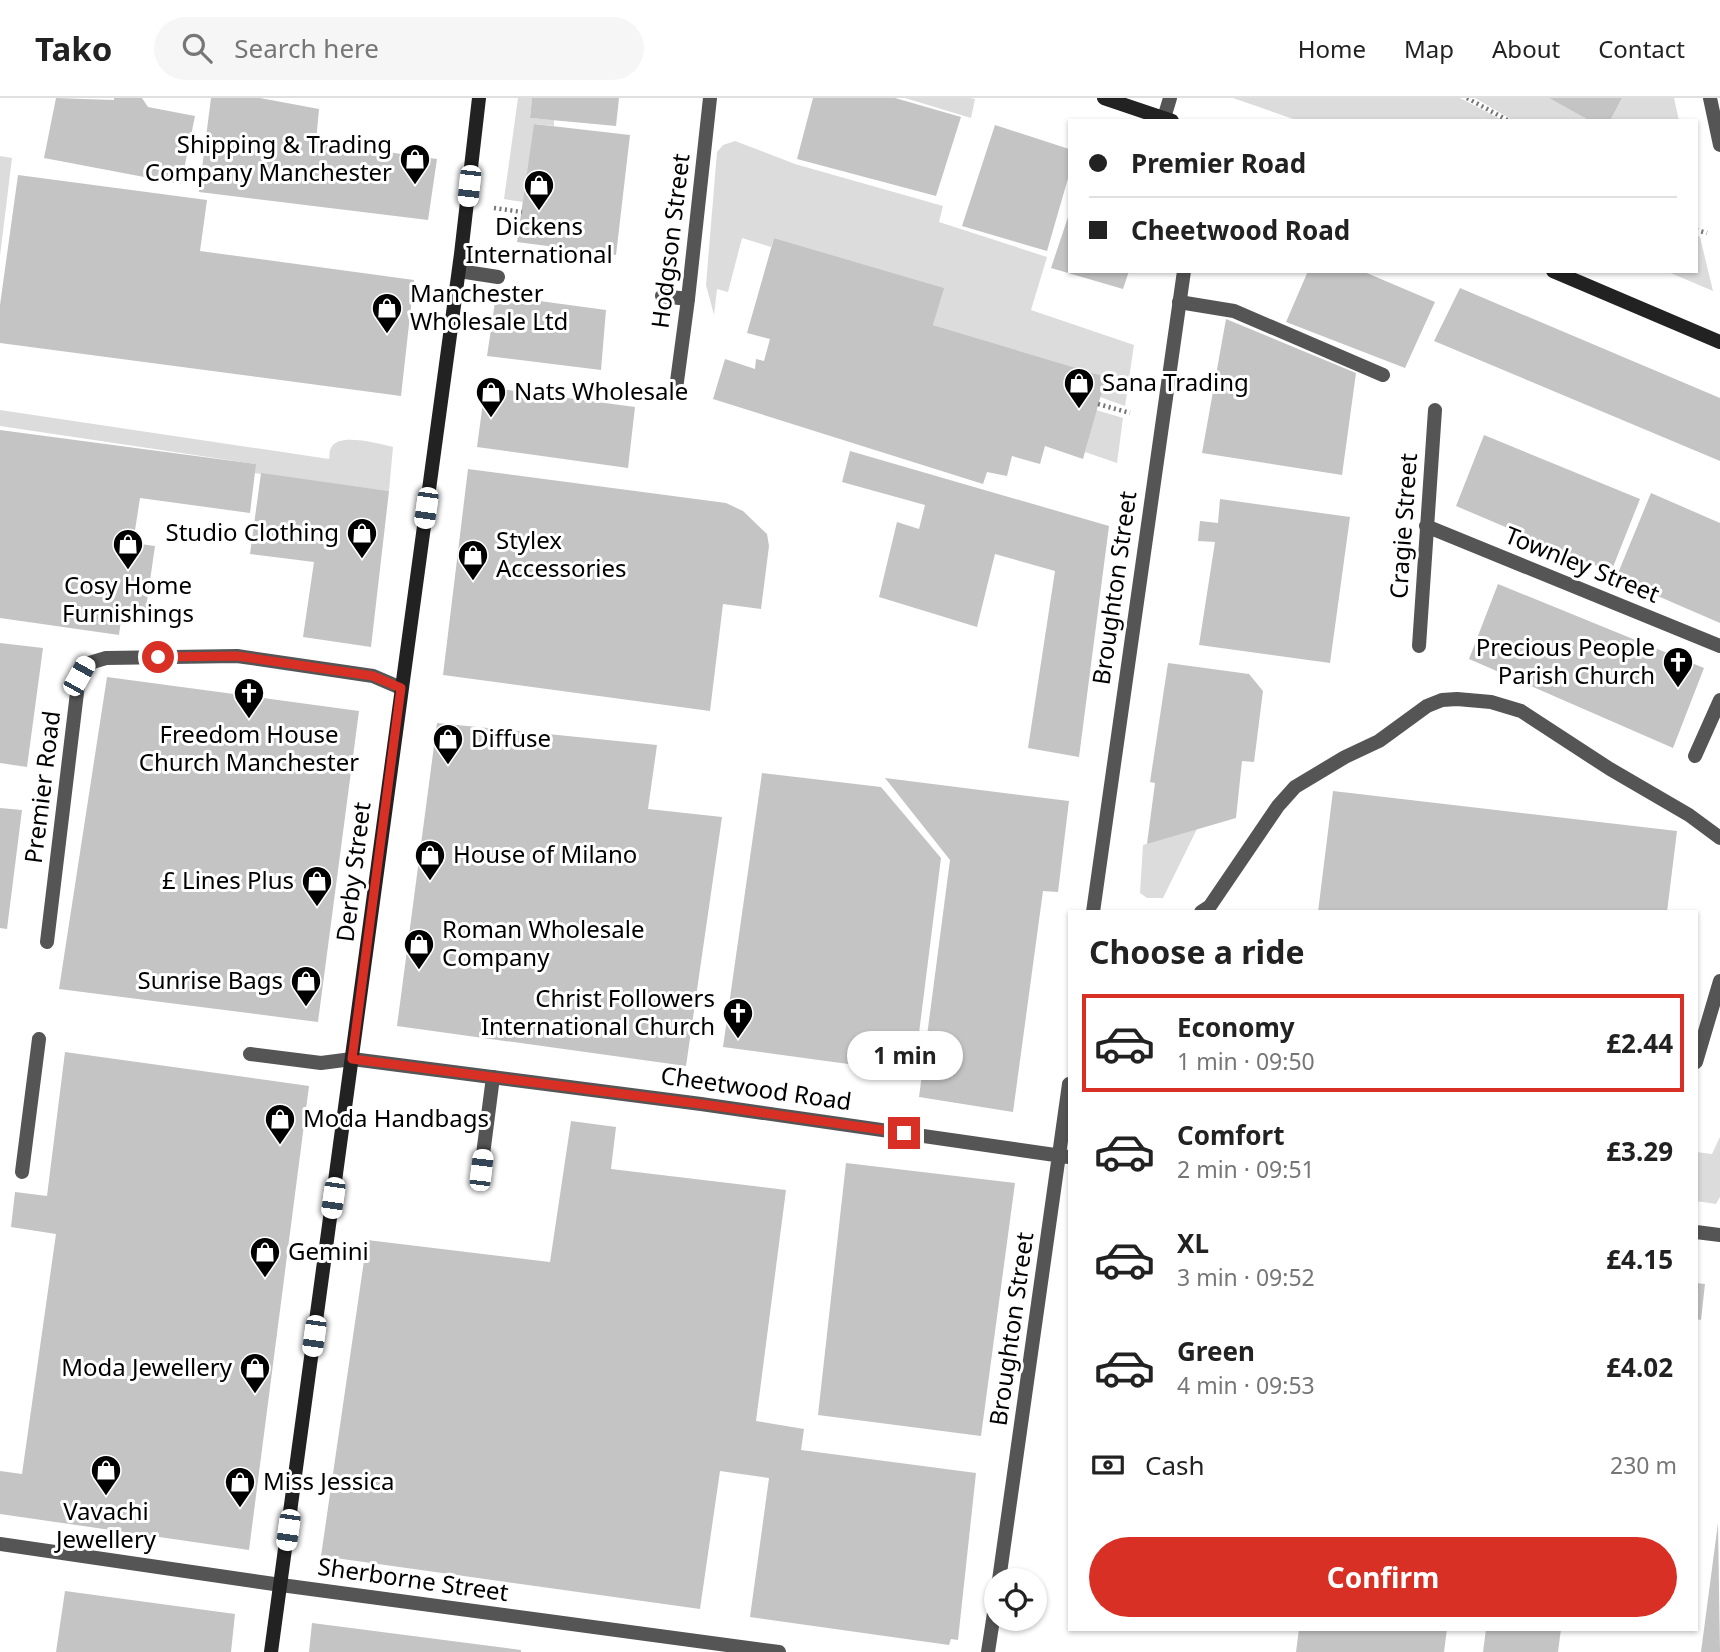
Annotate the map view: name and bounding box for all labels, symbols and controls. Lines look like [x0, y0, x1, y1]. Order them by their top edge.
search box [154, 17, 644, 80]
text: Tako [35, 26, 112, 71]
icon: search [178, 29, 216, 67]
text: Search here [234, 30, 379, 66]
text: Home [1298, 32, 1366, 65]
text: Map [1404, 32, 1454, 65]
text: About [1492, 32, 1560, 65]
text: Contact [1598, 32, 1685, 65]
place label: Shipping & Trading Company Manchester [145, 127, 392, 188]
shop icon: Shipping & Trading Company Manchester [398, 142, 432, 186]
text: Premier Road [1131, 145, 1306, 181]
street label: Hodgson Street [642, 151, 697, 330]
car [457, 164, 482, 208]
shop icon: Dickens International [522, 168, 556, 212]
place label: Dickens International [465, 209, 613, 270]
text: Cheetwood Road [1131, 212, 1350, 248]
place label: Manchester Wholesale Ltd [410, 276, 568, 337]
shop icon: Manchester Wholesale Ltd [370, 291, 404, 335]
place label: Sana Trading [1102, 365, 1249, 398]
shop icon: Sana Trading [1062, 366, 1096, 410]
place label: Nats Wholesale [514, 374, 688, 407]
shop icon: Nats Wholesale [474, 375, 508, 419]
street label: Cragie Street [1381, 452, 1424, 600]
car [413, 486, 440, 530]
street label: Broughton Street [1084, 488, 1143, 687]
place label: Studio Clothing [165, 515, 339, 548]
shop icon: Studio Clothing [345, 516, 379, 560]
street label: Townley Street [1500, 518, 1665, 610]
place label: Stylex Accessories [496, 523, 627, 584]
shop icon: Cosy Home Furnishings [111, 527, 145, 571]
shop icon: Stylex Accessories [456, 538, 490, 582]
place label: Cosy Home Furnishings [62, 568, 194, 629]
place label: Precious People Parish Church [1476, 630, 1655, 691]
route start [142, 641, 174, 673]
church icon: Precious People Parish Church [1661, 645, 1695, 689]
car [60, 653, 99, 699]
church icon: Freedom House Church Manchester [232, 676, 266, 720]
street label: Premier Road [16, 709, 67, 865]
place label: Freedom House Church Manchester [139, 717, 359, 778]
place label: Diffuse [471, 721, 551, 754]
shop icon: Diffuse [431, 722, 465, 766]
street label: Derby Street [328, 800, 378, 944]
place label: House of Milano [453, 837, 637, 870]
shop icon: House of Milano [413, 838, 447, 882]
place label: £ Lines Plus [162, 863, 294, 896]
shop icon: £ Lines Plus [300, 864, 334, 908]
place label: Roman Wholesale Company [442, 912, 645, 973]
shop icon: Roman Wholesale Company [402, 927, 436, 971]
text: Choose a ride [1089, 930, 1305, 973]
place label: Sunrise Bags [137, 963, 283, 996]
shop icon: Sunrise Bags [289, 964, 323, 1008]
place label: Christ Followers International Church [481, 981, 715, 1042]
church icon: Christ Followers International Church [721, 996, 755, 1040]
text: Economy [1177, 1009, 1295, 1045]
icon: car [1093, 1012, 1156, 1075]
text: £2.44 [1606, 1025, 1673, 1061]
callout: 1 min [846, 1032, 962, 1080]
text: 1 min [873, 1039, 937, 1071]
text: 1 min · 09:50 [1177, 1045, 1315, 1077]
street label: Cheetwood Road [659, 1058, 854, 1117]
place label: Moda Handbags [303, 1101, 489, 1134]
shop icon: Moda Handbags [263, 1102, 297, 1146]
route end [888, 1117, 920, 1149]
text: Comfort [1177, 1117, 1285, 1153]
icon: car [1093, 1120, 1156, 1183]
text: £3.29 [1606, 1133, 1673, 1169]
car [469, 1148, 494, 1192]
text: 2 min · 09:51 [1177, 1153, 1315, 1185]
car [320, 1176, 347, 1220]
text: XL [1177, 1225, 1209, 1261]
icon: car [1093, 1228, 1156, 1291]
street label: Broughton Street [981, 1229, 1040, 1428]
place label: Gemini [288, 1234, 369, 1267]
shop icon: Gemini [248, 1235, 282, 1279]
text: £4.15 [1606, 1241, 1673, 1277]
text: 3 min · 09:52 [1177, 1261, 1315, 1293]
car [301, 1314, 328, 1358]
text: Green [1177, 1333, 1255, 1369]
icon: car [1093, 1336, 1156, 1399]
text: £4.02 [1606, 1349, 1673, 1385]
place label: Moda Jewellery [61, 1350, 233, 1383]
shop icon: Moda Jewellery [238, 1351, 272, 1395]
text: 4 min · 09:53 [1177, 1369, 1315, 1401]
icon: cash [1089, 1446, 1127, 1484]
text: Cash [1145, 1447, 1205, 1483]
text: 230 m [1610, 1449, 1677, 1481]
shop icon: Vavachi Jewellery [89, 1453, 123, 1497]
place label: Miss Jessica [263, 1464, 394, 1497]
shop icon: Miss Jessica [223, 1465, 257, 1509]
place label: Vavachi Jewellery [54, 1494, 157, 1555]
car [275, 1508, 302, 1552]
button: Confirm [1089, 1537, 1677, 1617]
street label: Sherborne Street [316, 1549, 511, 1608]
map controls [984, 1568, 1047, 1631]
button: locate [984, 1568, 1047, 1631]

